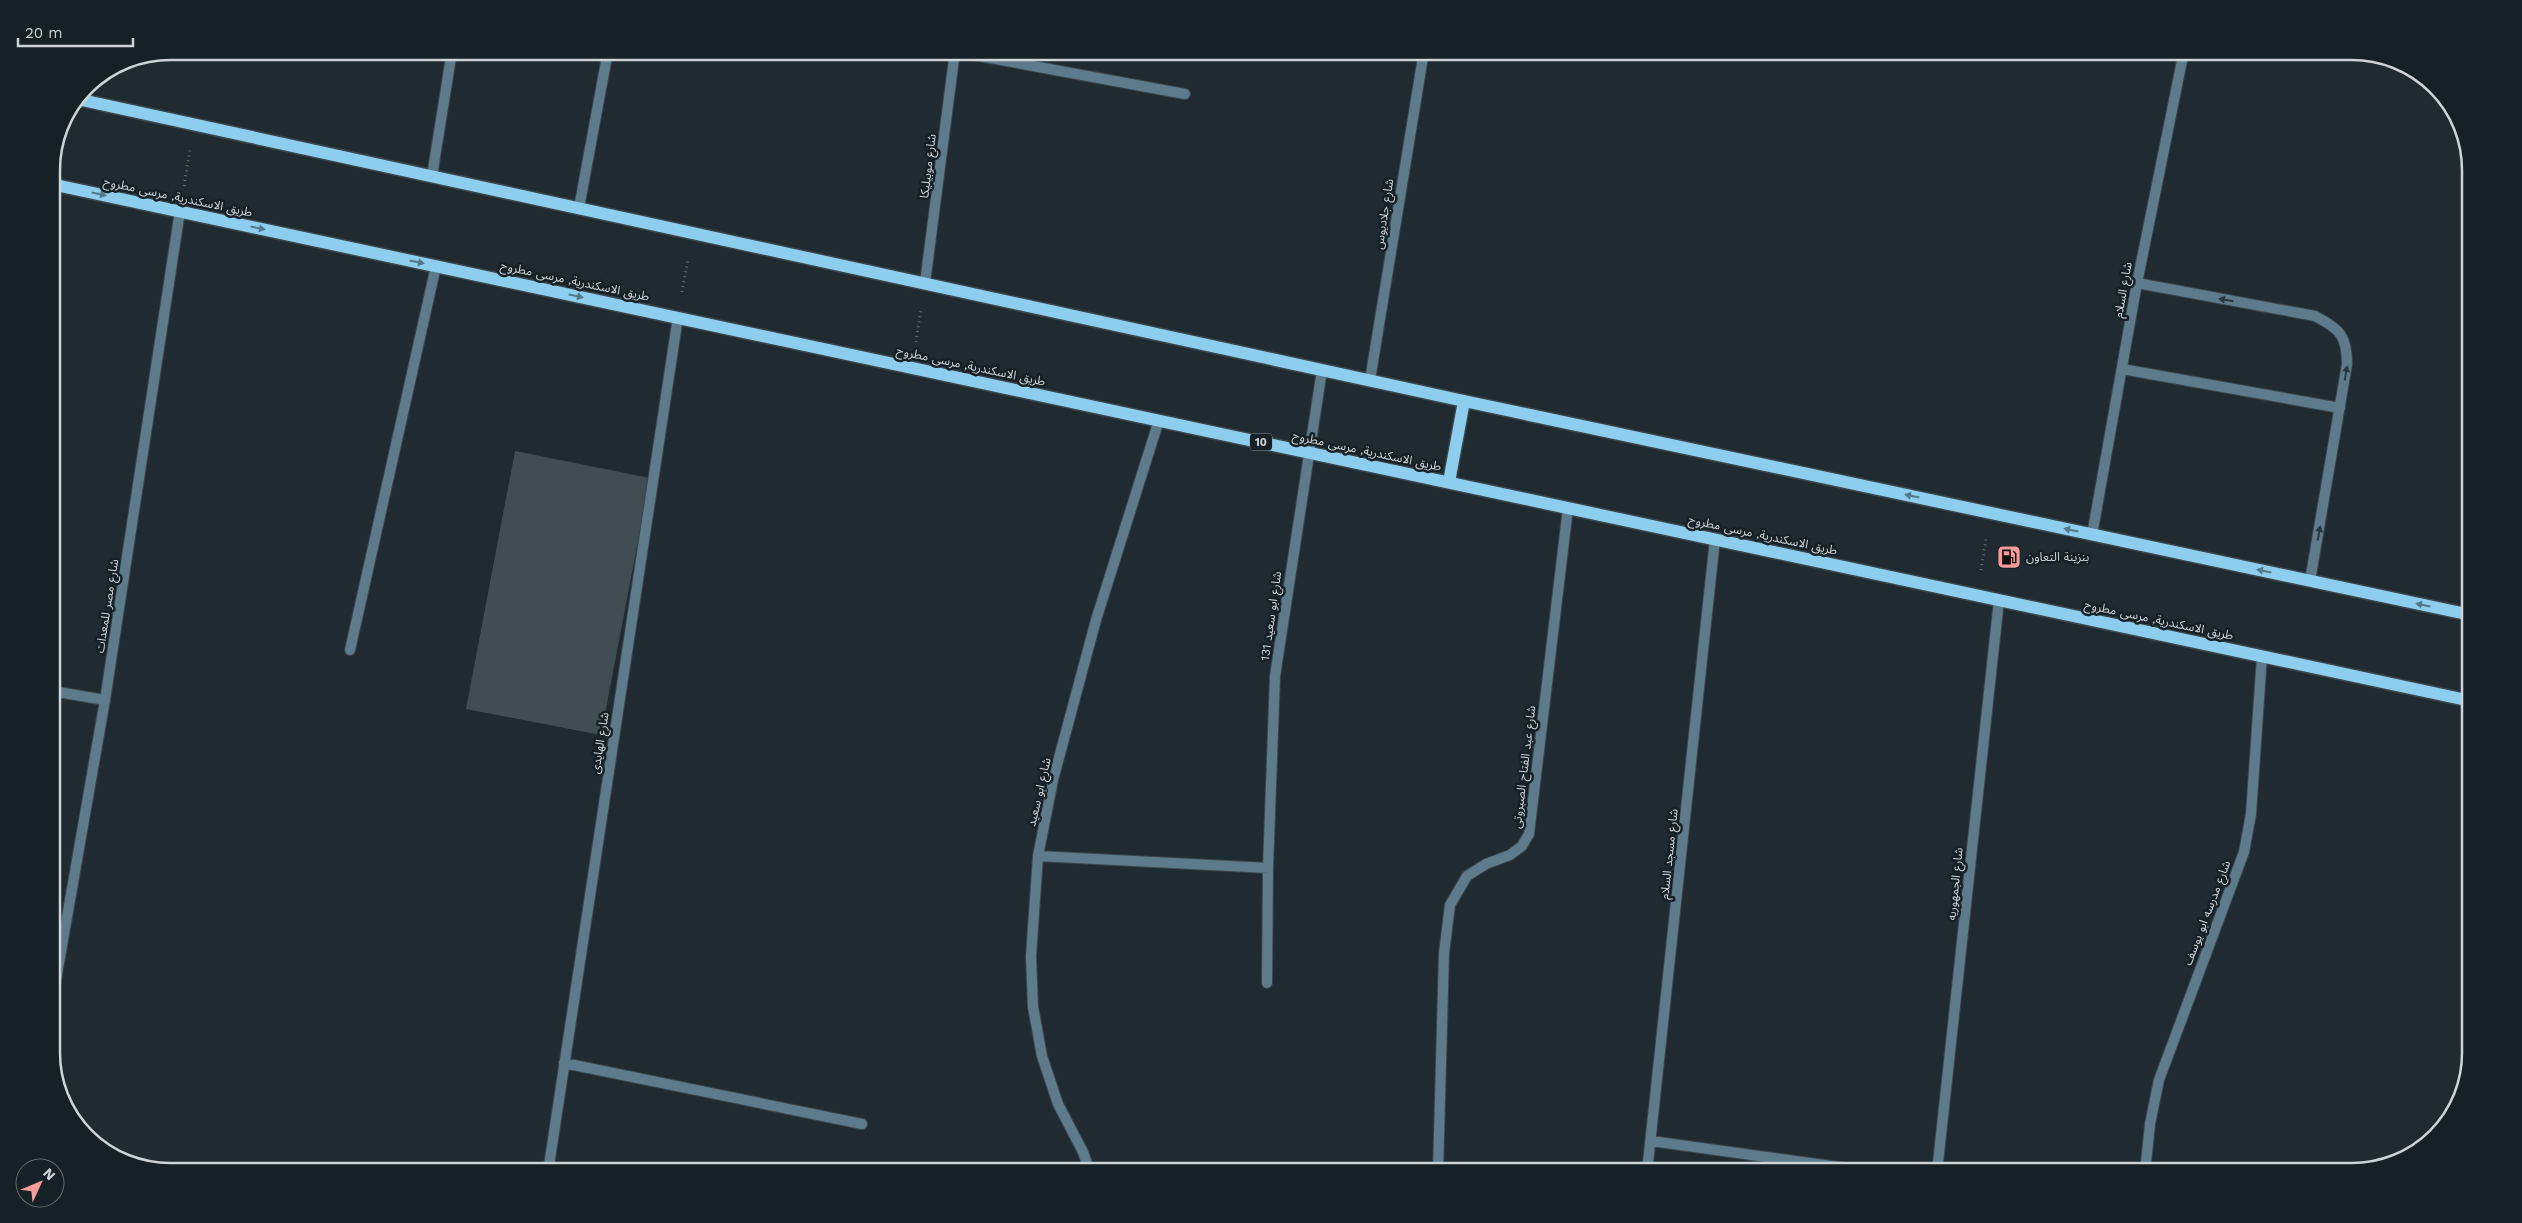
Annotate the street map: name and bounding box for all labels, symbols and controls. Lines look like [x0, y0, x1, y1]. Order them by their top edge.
scale bar [18, 15, 132, 47]
text: 20 m [25, 24, 63, 42]
street label: شارع موبيليكا [917, 133, 941, 199]
street label: طريق الاسكندرية, مرسى مطروح [102, 174, 254, 222]
street label: شارع جلاديوس [1372, 178, 1398, 251]
one-way arrow [92, 190, 107, 198]
one-way arrow [251, 224, 266, 232]
one-way arrow [409, 258, 425, 266]
street label: طريق الاسكندرية, مرسى مطروح [499, 258, 651, 306]
street label: شارع السلام [2111, 261, 2137, 319]
one-way arrow [568, 292, 583, 300]
one-way arrow [2218, 295, 2234, 303]
street label: طريق الاسكندرية, مرسى مطروح [895, 343, 1047, 391]
one-way arrow [2342, 364, 2350, 380]
street label: طريق الاسكندرية, مرسى مطروح [1291, 428, 1443, 476]
road number: 10 [1250, 434, 1272, 451]
one-way arrow [1904, 492, 1920, 500]
street label: طريق الاسكندرية, مرسى مطروح [1687, 512, 1839, 560]
one-way arrow [2315, 525, 2323, 541]
one-way arrow [2063, 526, 2078, 534]
fuel station icon: بنزينة التعاون [1996, 544, 2022, 570]
place label: بنزينة التعاون [2026, 550, 2089, 564]
street label: شارع مصر للمعدات [93, 558, 123, 654]
one-way arrow [2256, 567, 2272, 575]
street label: شارع ابو سعيد 131 [1258, 570, 1286, 662]
street label: طريق الاسكندرية, مرسى مطروح [2083, 597, 2235, 645]
one-way arrow [2415, 601, 2431, 609]
street label: شارع عبد الفتاح الصبروتى [1510, 705, 1540, 830]
street label: شارع الهايدى [588, 711, 614, 775]
street label: شارع ابو سعيد [1024, 756, 1056, 828]
street label: شارع مسجد السلام [1657, 808, 1683, 900]
street label: شارع الجمهوريه [1944, 847, 1968, 921]
street label: شارع مدرسه ابو يوسف [2181, 859, 2235, 968]
north arrow [15, 1158, 65, 1208]
text: N [40, 1165, 59, 1183]

